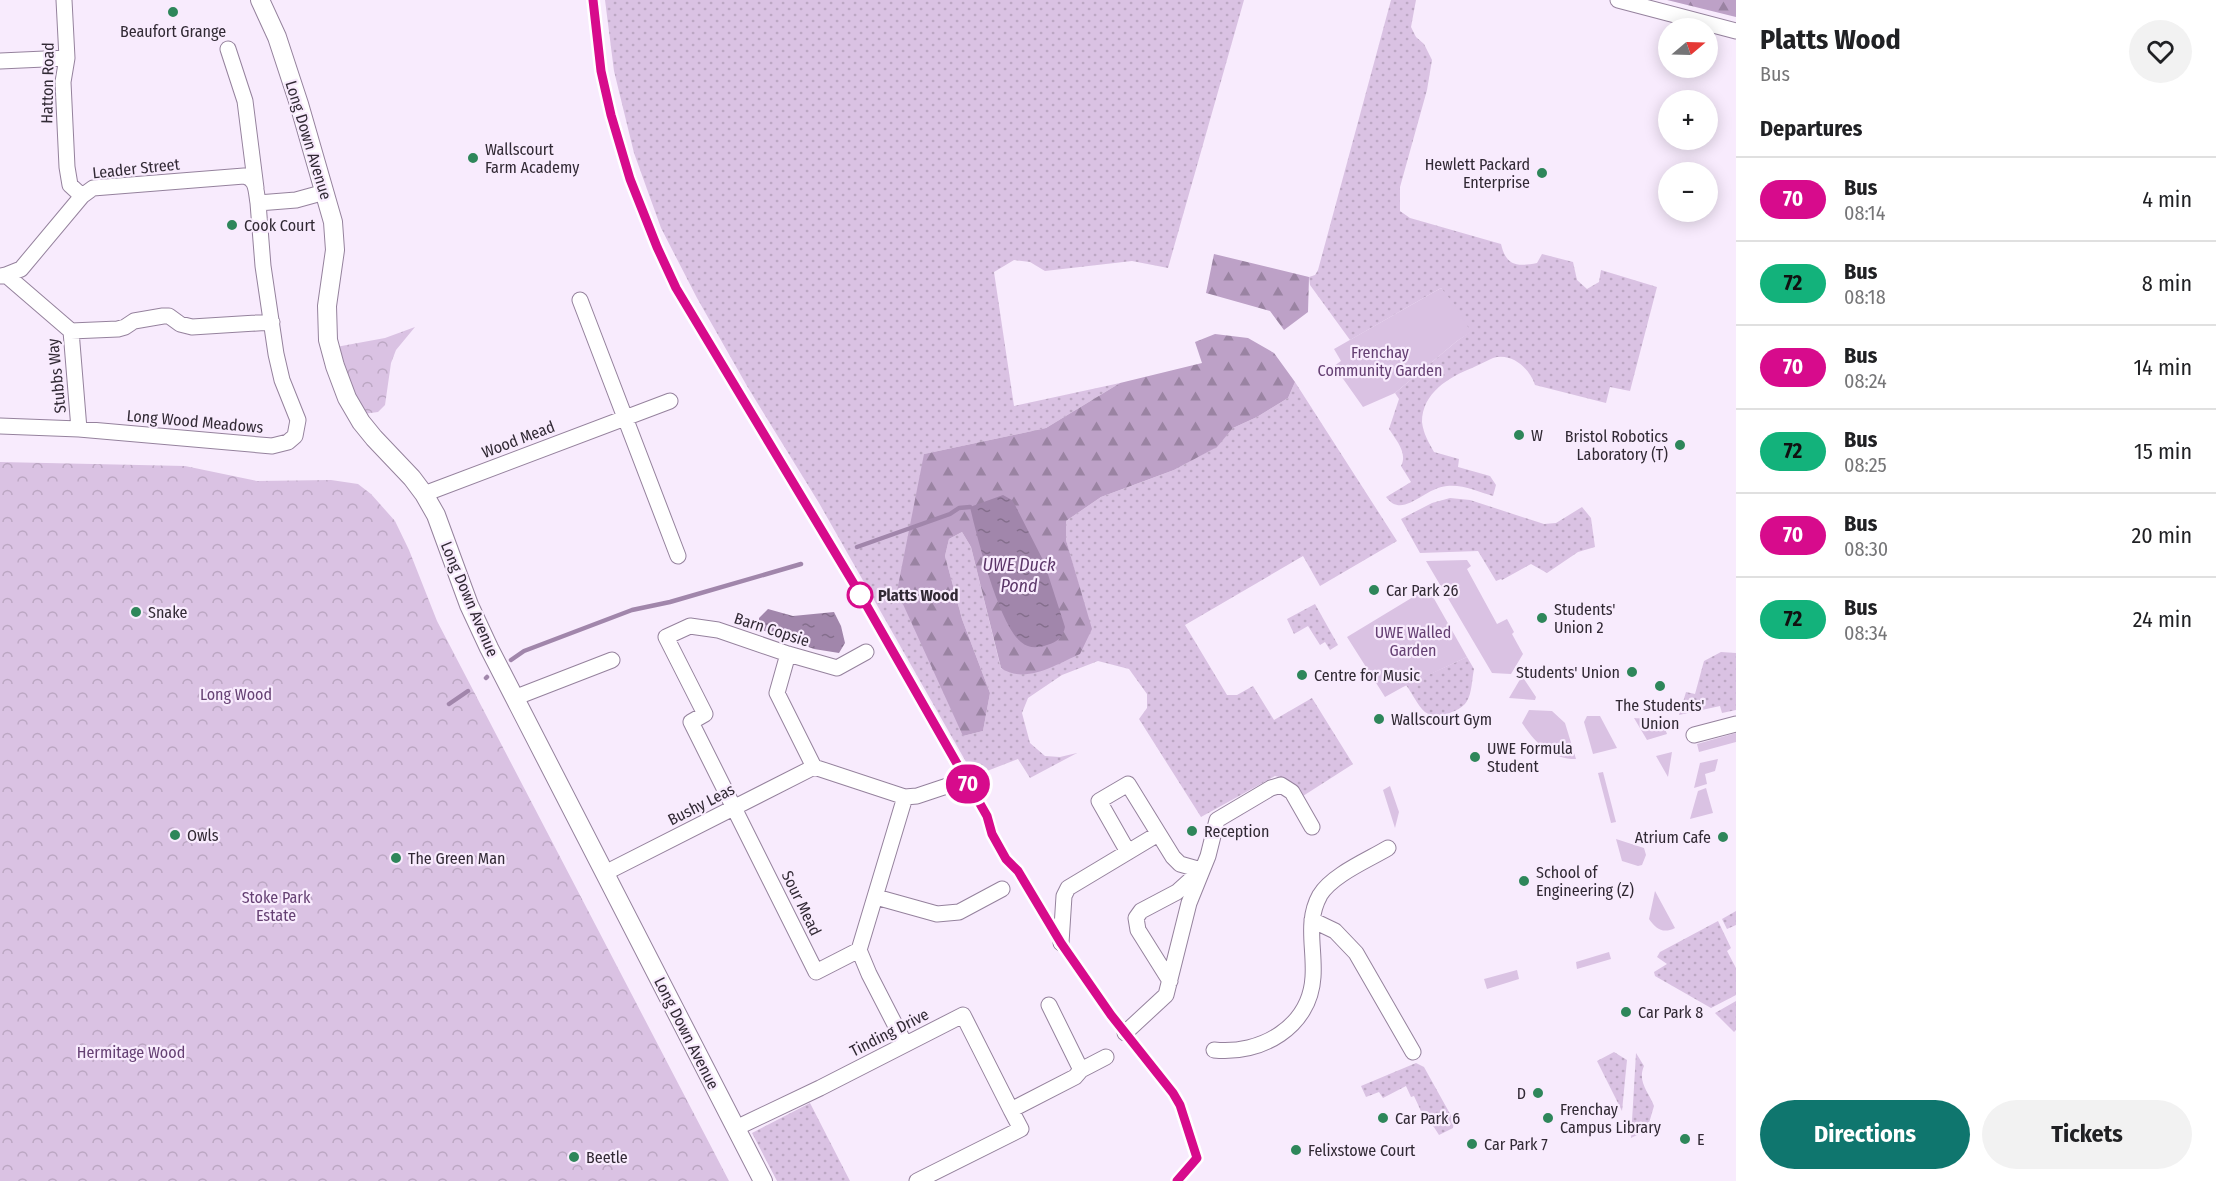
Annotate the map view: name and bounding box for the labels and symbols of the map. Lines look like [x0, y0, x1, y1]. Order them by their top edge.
marker: Beaufort Grange [166, 5, 180, 19]
north arrow [1658, 18, 1718, 78]
place label: Beaufort Grange [120, 22, 226, 41]
street label: Hatton Road [37, 42, 58, 124]
street label: Long Down Avenue [281, 78, 336, 202]
place label: Wallscourt Farm Academy [485, 140, 580, 177]
marker: Wallscourt Farm Academy [466, 151, 480, 165]
street label: Leader Street [92, 154, 181, 183]
place label: Hewlett Packard Enterprise [1425, 155, 1530, 192]
marker: Hewlett Packard Enterprise [1535, 166, 1549, 180]
place label: Cook Court [244, 216, 316, 235]
marker: Cook Court [225, 218, 239, 232]
street label: Stubbs Way [43, 337, 70, 414]
park label: Frenchay Community Garden [1318, 343, 1442, 380]
street label: Long Wood Meadows [126, 406, 264, 437]
street label: Wood Mead [479, 417, 557, 462]
place label: W [1531, 426, 1543, 445]
place label: Bristol Robotics Laboratory (T) [1565, 427, 1668, 464]
marker: W [1512, 428, 1526, 442]
marker: Bristol Robotics Laboratory (T) [1673, 438, 1687, 452]
street label: Long Down Avenue [437, 539, 502, 660]
water label: UWE Duck Pond [982, 554, 1056, 597]
place label: Car Park 26 [1386, 581, 1458, 600]
marker: Platts Wood [847, 582, 873, 608]
marker: Car Park 26 [1367, 583, 1381, 597]
place label: Platts Wood [878, 586, 958, 605]
place label: Students' Union 2 [1554, 600, 1616, 637]
place label: Snake [148, 603, 188, 622]
marker: Snake [129, 605, 143, 619]
street label: Barn Copsie [732, 608, 812, 651]
marker: Students' Union 2 [1535, 611, 1549, 625]
park label: UWE Walled Garden [1375, 623, 1451, 660]
place label: Students' Union [1516, 663, 1620, 682]
marker: Students' Union [1625, 665, 1639, 679]
place label: Centre for Music [1314, 666, 1420, 685]
marker: Centre for Music [1295, 668, 1309, 682]
marker: The Students' Union [1653, 679, 1667, 693]
park label: Long Wood [200, 685, 272, 704]
place label: The Students' Union [1615, 696, 1705, 733]
place label: Wallscourt Gym [1391, 710, 1492, 729]
marker: Wallscourt Gym [1372, 712, 1386, 726]
place label: UWE Formula Student [1487, 739, 1573, 776]
marker: UWE Formula Student [1468, 750, 1482, 764]
line badge: 70 [941, 764, 995, 804]
street label: Bushy Leas [665, 780, 738, 829]
place label: Reception [1204, 822, 1269, 841]
marker: Reception [1185, 824, 1199, 838]
place label: Owls [187, 826, 219, 845]
marker: Owls [168, 828, 182, 842]
place label: Atrium Cafe [1635, 828, 1711, 847]
marker: Atrium Cafe [1716, 830, 1730, 844]
place label: The Green Man [408, 849, 505, 868]
marker: The Green Man [389, 851, 403, 865]
place label: School of Engineering (Z) [1536, 863, 1634, 900]
street label: Sour Mead [778, 868, 825, 939]
marker: School of Engineering (Z) [1517, 874, 1531, 888]
park label: Stoke Park Estate [242, 888, 311, 925]
street label: Long Down Avenue [650, 974, 723, 1093]
place label: Car Park 8 [1638, 1003, 1703, 1022]
street label: Tinding Drive [847, 1004, 932, 1060]
marker: Car Park 8 [1619, 1005, 1633, 1019]
park label: Hermitage Wood [77, 1043, 185, 1062]
place label: D [1517, 1084, 1526, 1103]
marker: D [1531, 1086, 1545, 1100]
place label: Frenchay Campus Library [1560, 1100, 1662, 1137]
place label: Car Park 6 [1395, 1109, 1460, 1128]
marker: Car Park 6 [1376, 1111, 1390, 1125]
marker: Frenchay Campus Library [1541, 1111, 1555, 1125]
place label: E [1697, 1130, 1705, 1149]
marker: E [1678, 1132, 1692, 1146]
place label: Car Park 7 [1484, 1135, 1548, 1154]
marker: Car Park 7 [1465, 1137, 1479, 1151]
place label: Felixstowe Court [1308, 1141, 1416, 1160]
marker: Felixstowe Court [1289, 1143, 1303, 1157]
place label: Beetle [586, 1148, 628, 1167]
marker: Beetle [567, 1150, 581, 1164]

